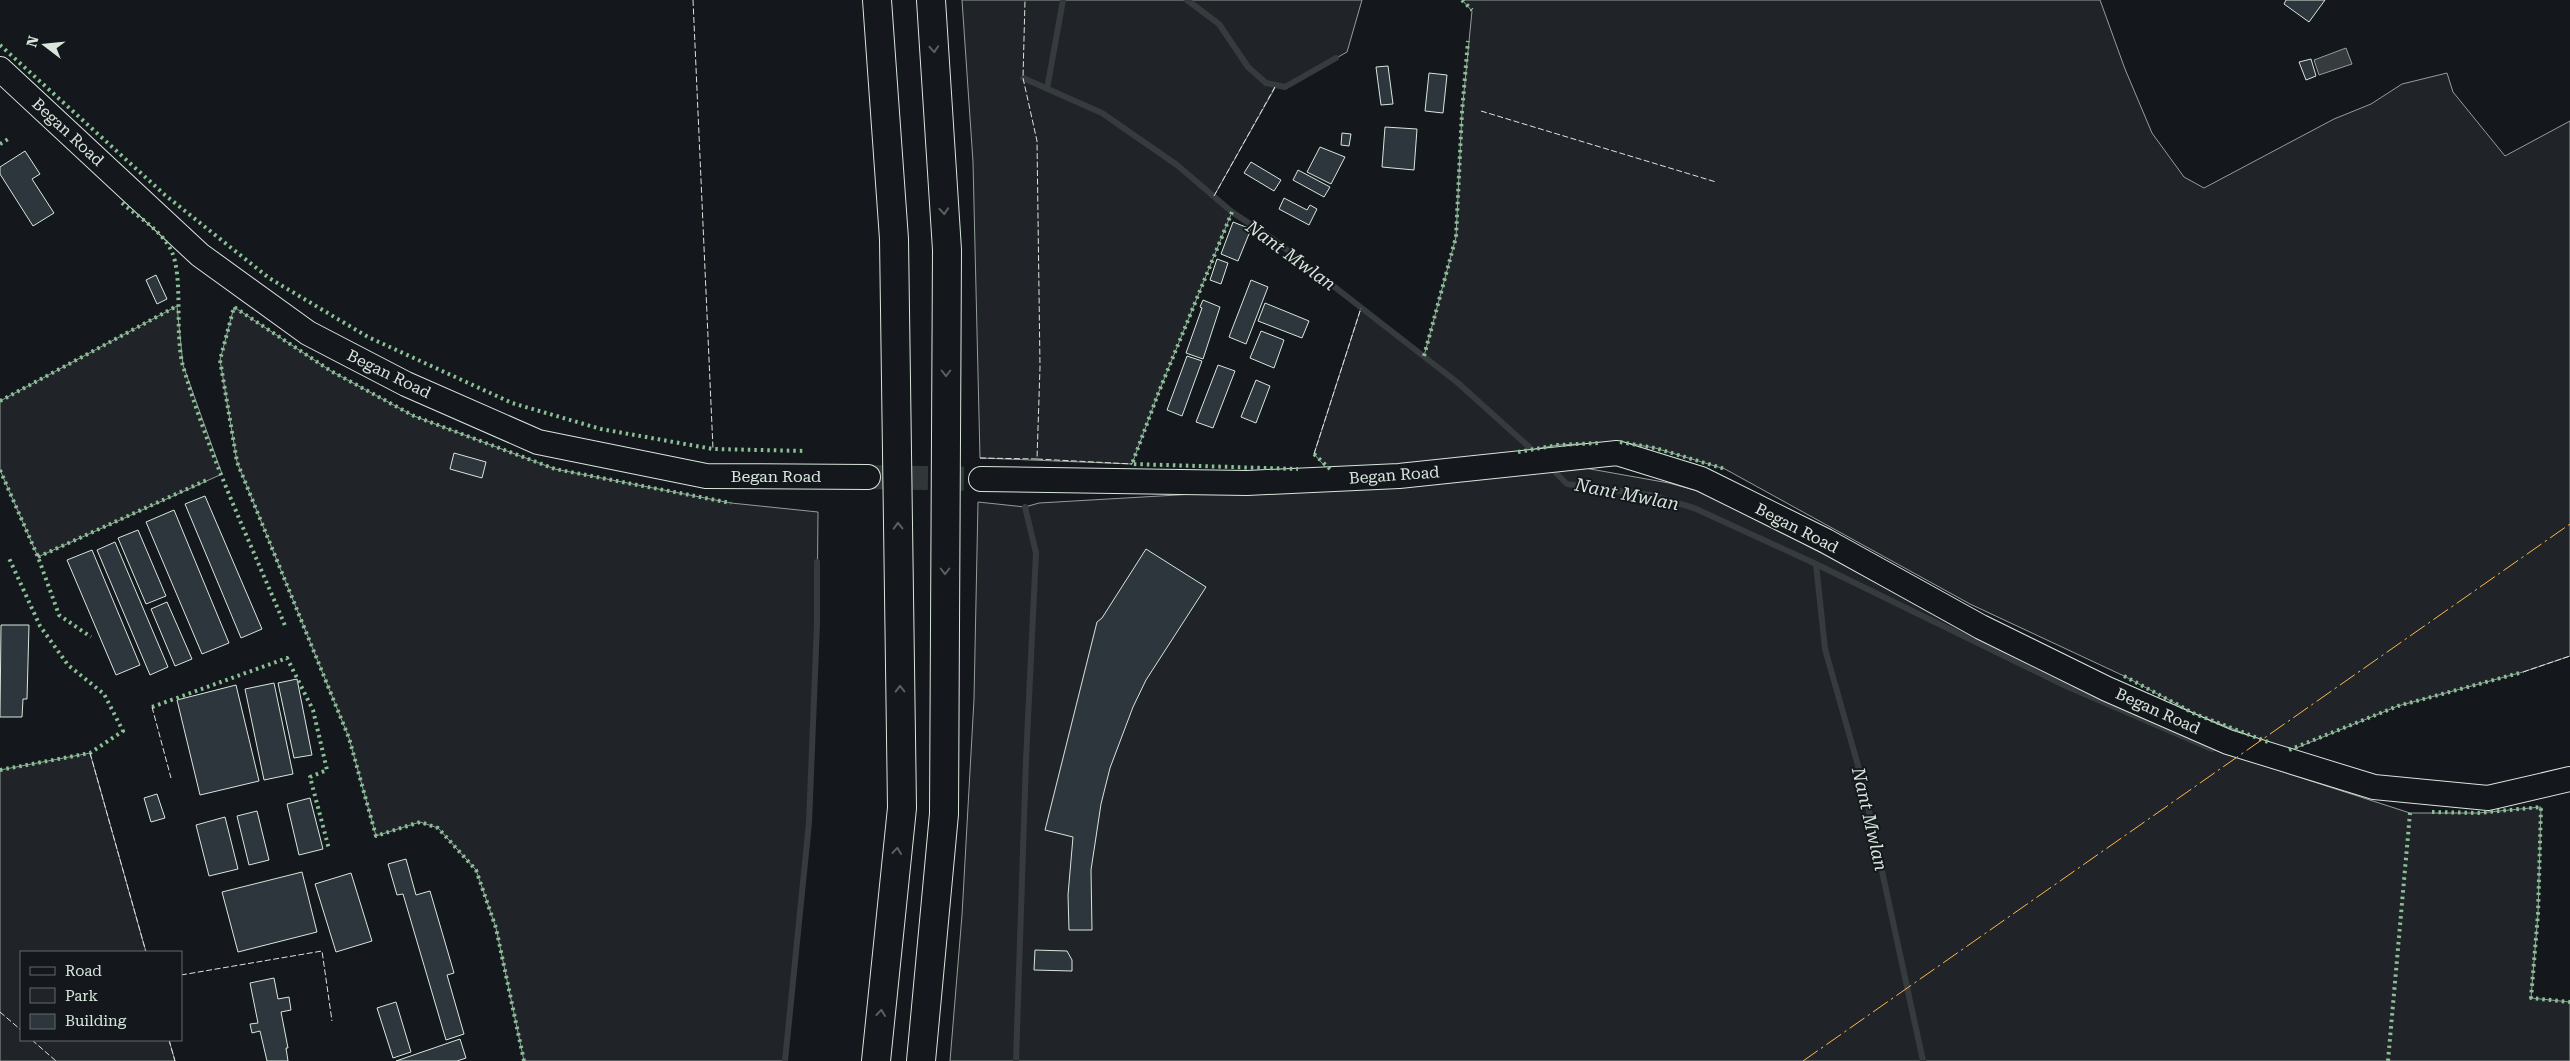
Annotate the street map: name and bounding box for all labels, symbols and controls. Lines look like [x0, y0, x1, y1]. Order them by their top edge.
north arrow [20, 20, 70, 70]
text: N [23, 34, 42, 49]
one-way arrow [928, 45, 939, 53]
street label: Began Road [28, 94, 108, 170]
one-way arrow [938, 207, 949, 215]
water label: Nant Mwlan [1241, 215, 1340, 295]
street label: Began Road [344, 346, 434, 402]
one-way arrow [941, 370, 951, 378]
street label: Began Road [1348, 462, 1440, 488]
street label: Began Road [731, 467, 821, 486]
water label: Nant Mwlan [1572, 473, 1681, 514]
street label: Began Road [1752, 499, 1842, 557]
one-way arrow [893, 522, 903, 530]
one-way arrow [940, 567, 950, 575]
one-way arrow [895, 684, 905, 692]
street label: Began Road [2113, 684, 2203, 738]
water label: Nant Mwlan [1848, 764, 1892, 873]
one-way arrow [892, 847, 903, 855]
legend [20, 951, 182, 1041]
text: Road [65, 962, 102, 980]
text: Park [65, 987, 99, 1005]
one-way arrow [875, 1008, 886, 1016]
text: Building [65, 1012, 127, 1030]

